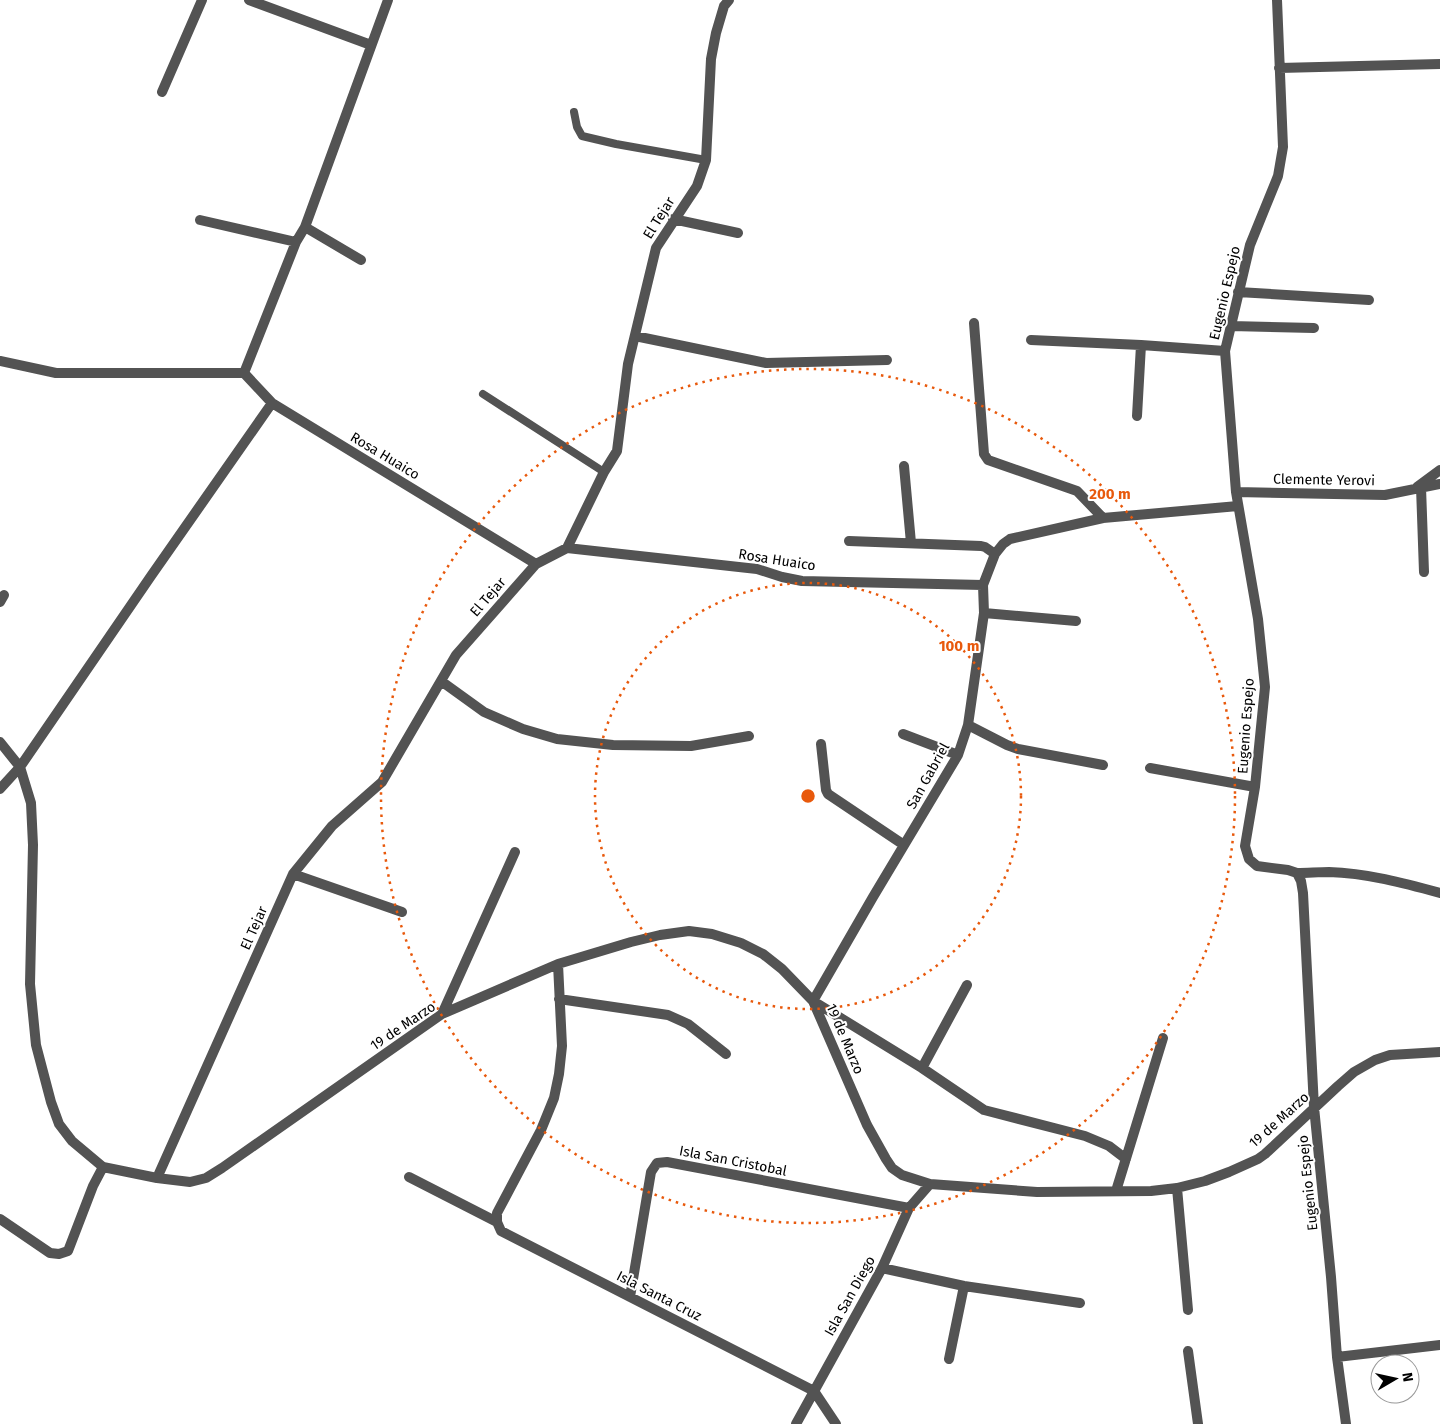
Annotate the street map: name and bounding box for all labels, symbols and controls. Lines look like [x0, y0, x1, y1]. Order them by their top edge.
street label: El Tejar [640, 193, 679, 242]
street label: Eugenio Espejo [1206, 244, 1244, 342]
street label: Rosa Huaico [347, 429, 423, 483]
street label: Clemente Yerovi [1273, 471, 1375, 489]
text: 200 m [1089, 485, 1131, 503]
street label: Rosa Huaico [737, 546, 817, 574]
street label: El Tejar [466, 574, 510, 620]
text: 100 m [939, 637, 979, 655]
street label: Eugenio Espejo [1234, 677, 1258, 775]
street label: San Gabriel [903, 740, 953, 812]
centre of rings [799, 787, 817, 805]
street label: El Tejar [237, 903, 271, 953]
street label: 19 de Marzo [367, 998, 439, 1054]
street label: 19 de Marzo [823, 1001, 867, 1077]
street label: 19 de Marzo [1246, 1089, 1312, 1151]
street label: Eugenio Espejo [1295, 1134, 1321, 1232]
street label: Isla San Cristobal [678, 1142, 788, 1180]
street label: Isla San Diego [821, 1253, 879, 1339]
street label: Isla Santa Cruz [614, 1267, 704, 1325]
north arrow [1370, 1354, 1420, 1404]
text: N [1398, 1371, 1416, 1383]

